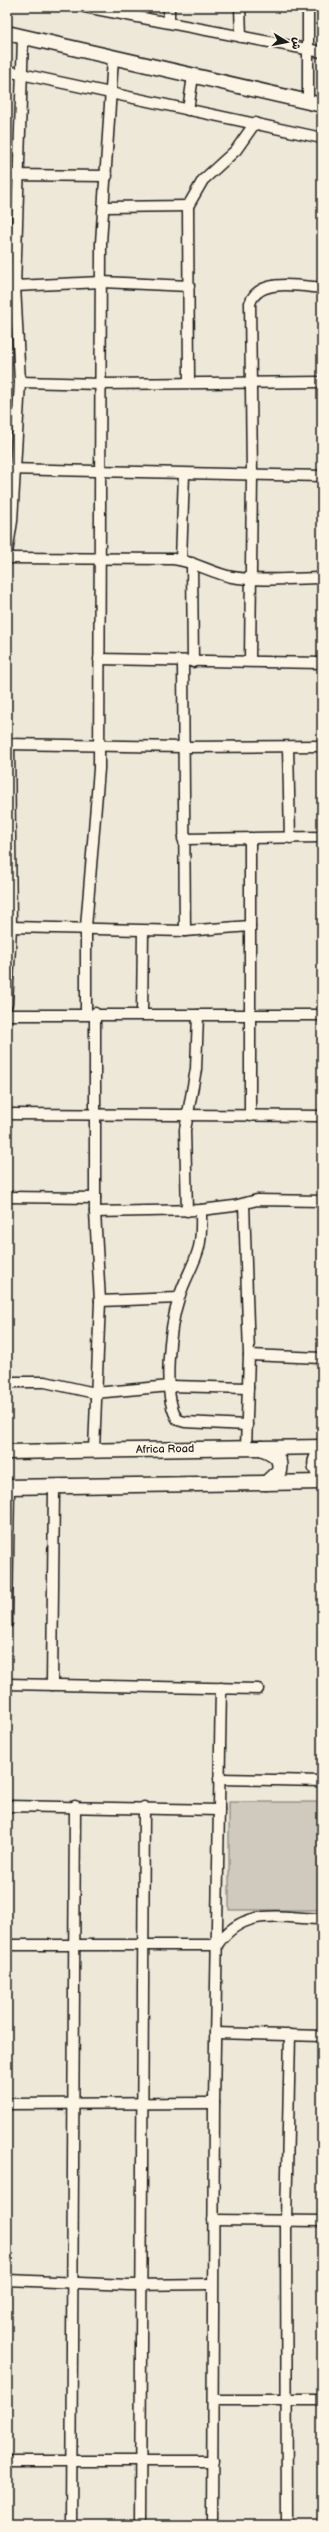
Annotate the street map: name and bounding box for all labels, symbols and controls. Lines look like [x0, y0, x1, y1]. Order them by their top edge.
north arrow [267, 22, 307, 62]
text: ش [289, 37, 304, 51]
street label: Africa Road [136, 1442, 194, 1456]

